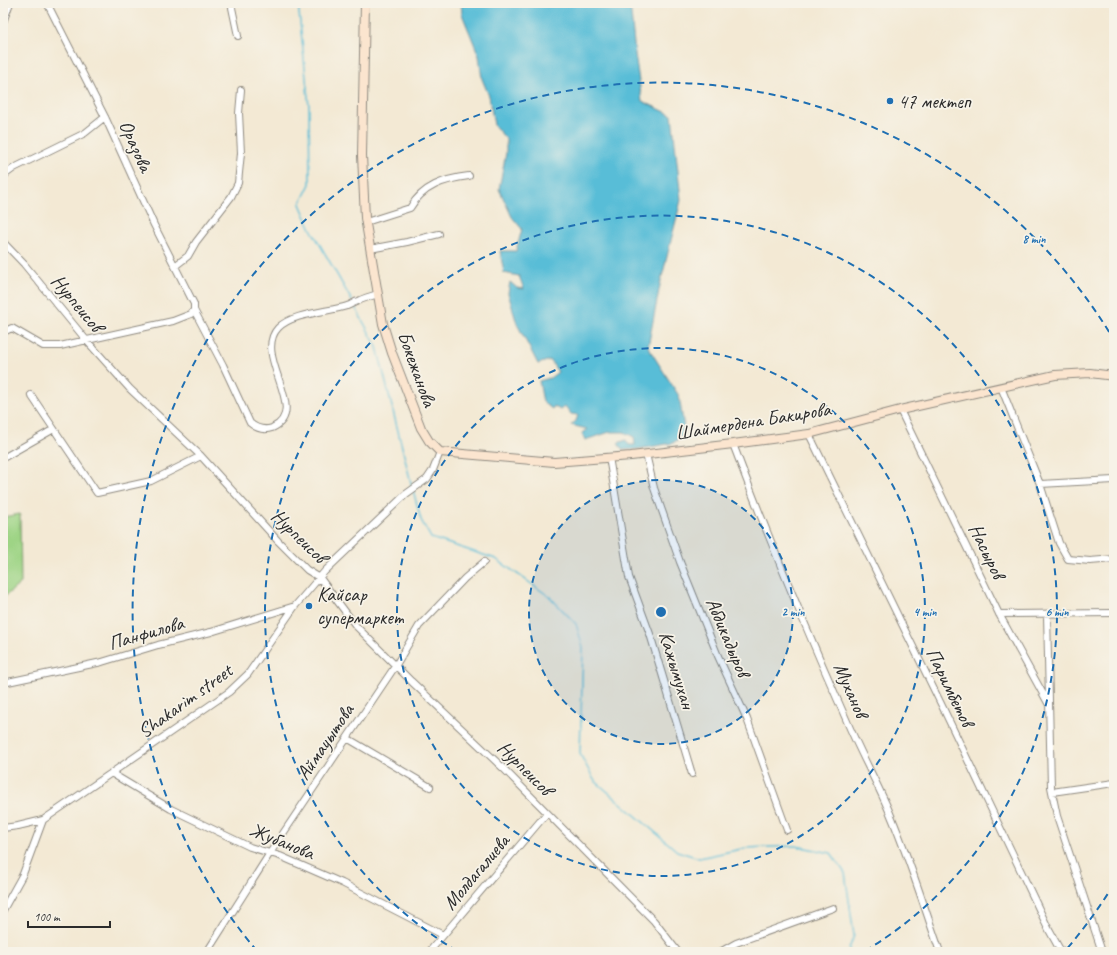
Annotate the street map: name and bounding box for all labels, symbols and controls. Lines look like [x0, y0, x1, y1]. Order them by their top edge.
place label: 47 мектеп [898, 89, 972, 114]
marker: 47 мектеп [885, 96, 895, 106]
street label: Оразова [114, 116, 159, 177]
text: 8 min [1023, 231, 1046, 247]
street label: Нурпеисов [46, 269, 112, 341]
street label: Бокежанова [392, 328, 443, 412]
street label: Шаймердена Бакирова [674, 396, 834, 446]
street label: Нурпеисов [266, 503, 336, 572]
street label: Насыров [963, 519, 1012, 585]
place label: Кайсар супермаркет [317, 582, 405, 630]
street label: Абдикадыров [700, 594, 757, 683]
marker: Кайсар супермаркет [304, 601, 314, 611]
text: 2 min [782, 604, 805, 620]
text: 4 min [914, 604, 937, 620]
text: 6 min [1045, 604, 1069, 620]
centre of rings [654, 605, 668, 619]
street label: Панфилова [105, 610, 188, 656]
street label: Кажымухан [653, 628, 701, 714]
street label: Паримбетов [920, 644, 981, 733]
street label: Shakarim street [133, 657, 239, 744]
street label: Муханов [828, 659, 876, 725]
street label: Аймауытова [291, 698, 361, 785]
street label: Нурпеисов [492, 735, 561, 804]
street label: Жубанова [246, 817, 319, 866]
street label: Молдагалиева [437, 828, 516, 915]
scale bar [28, 903, 110, 929]
text: 100 m [34, 909, 61, 925]

